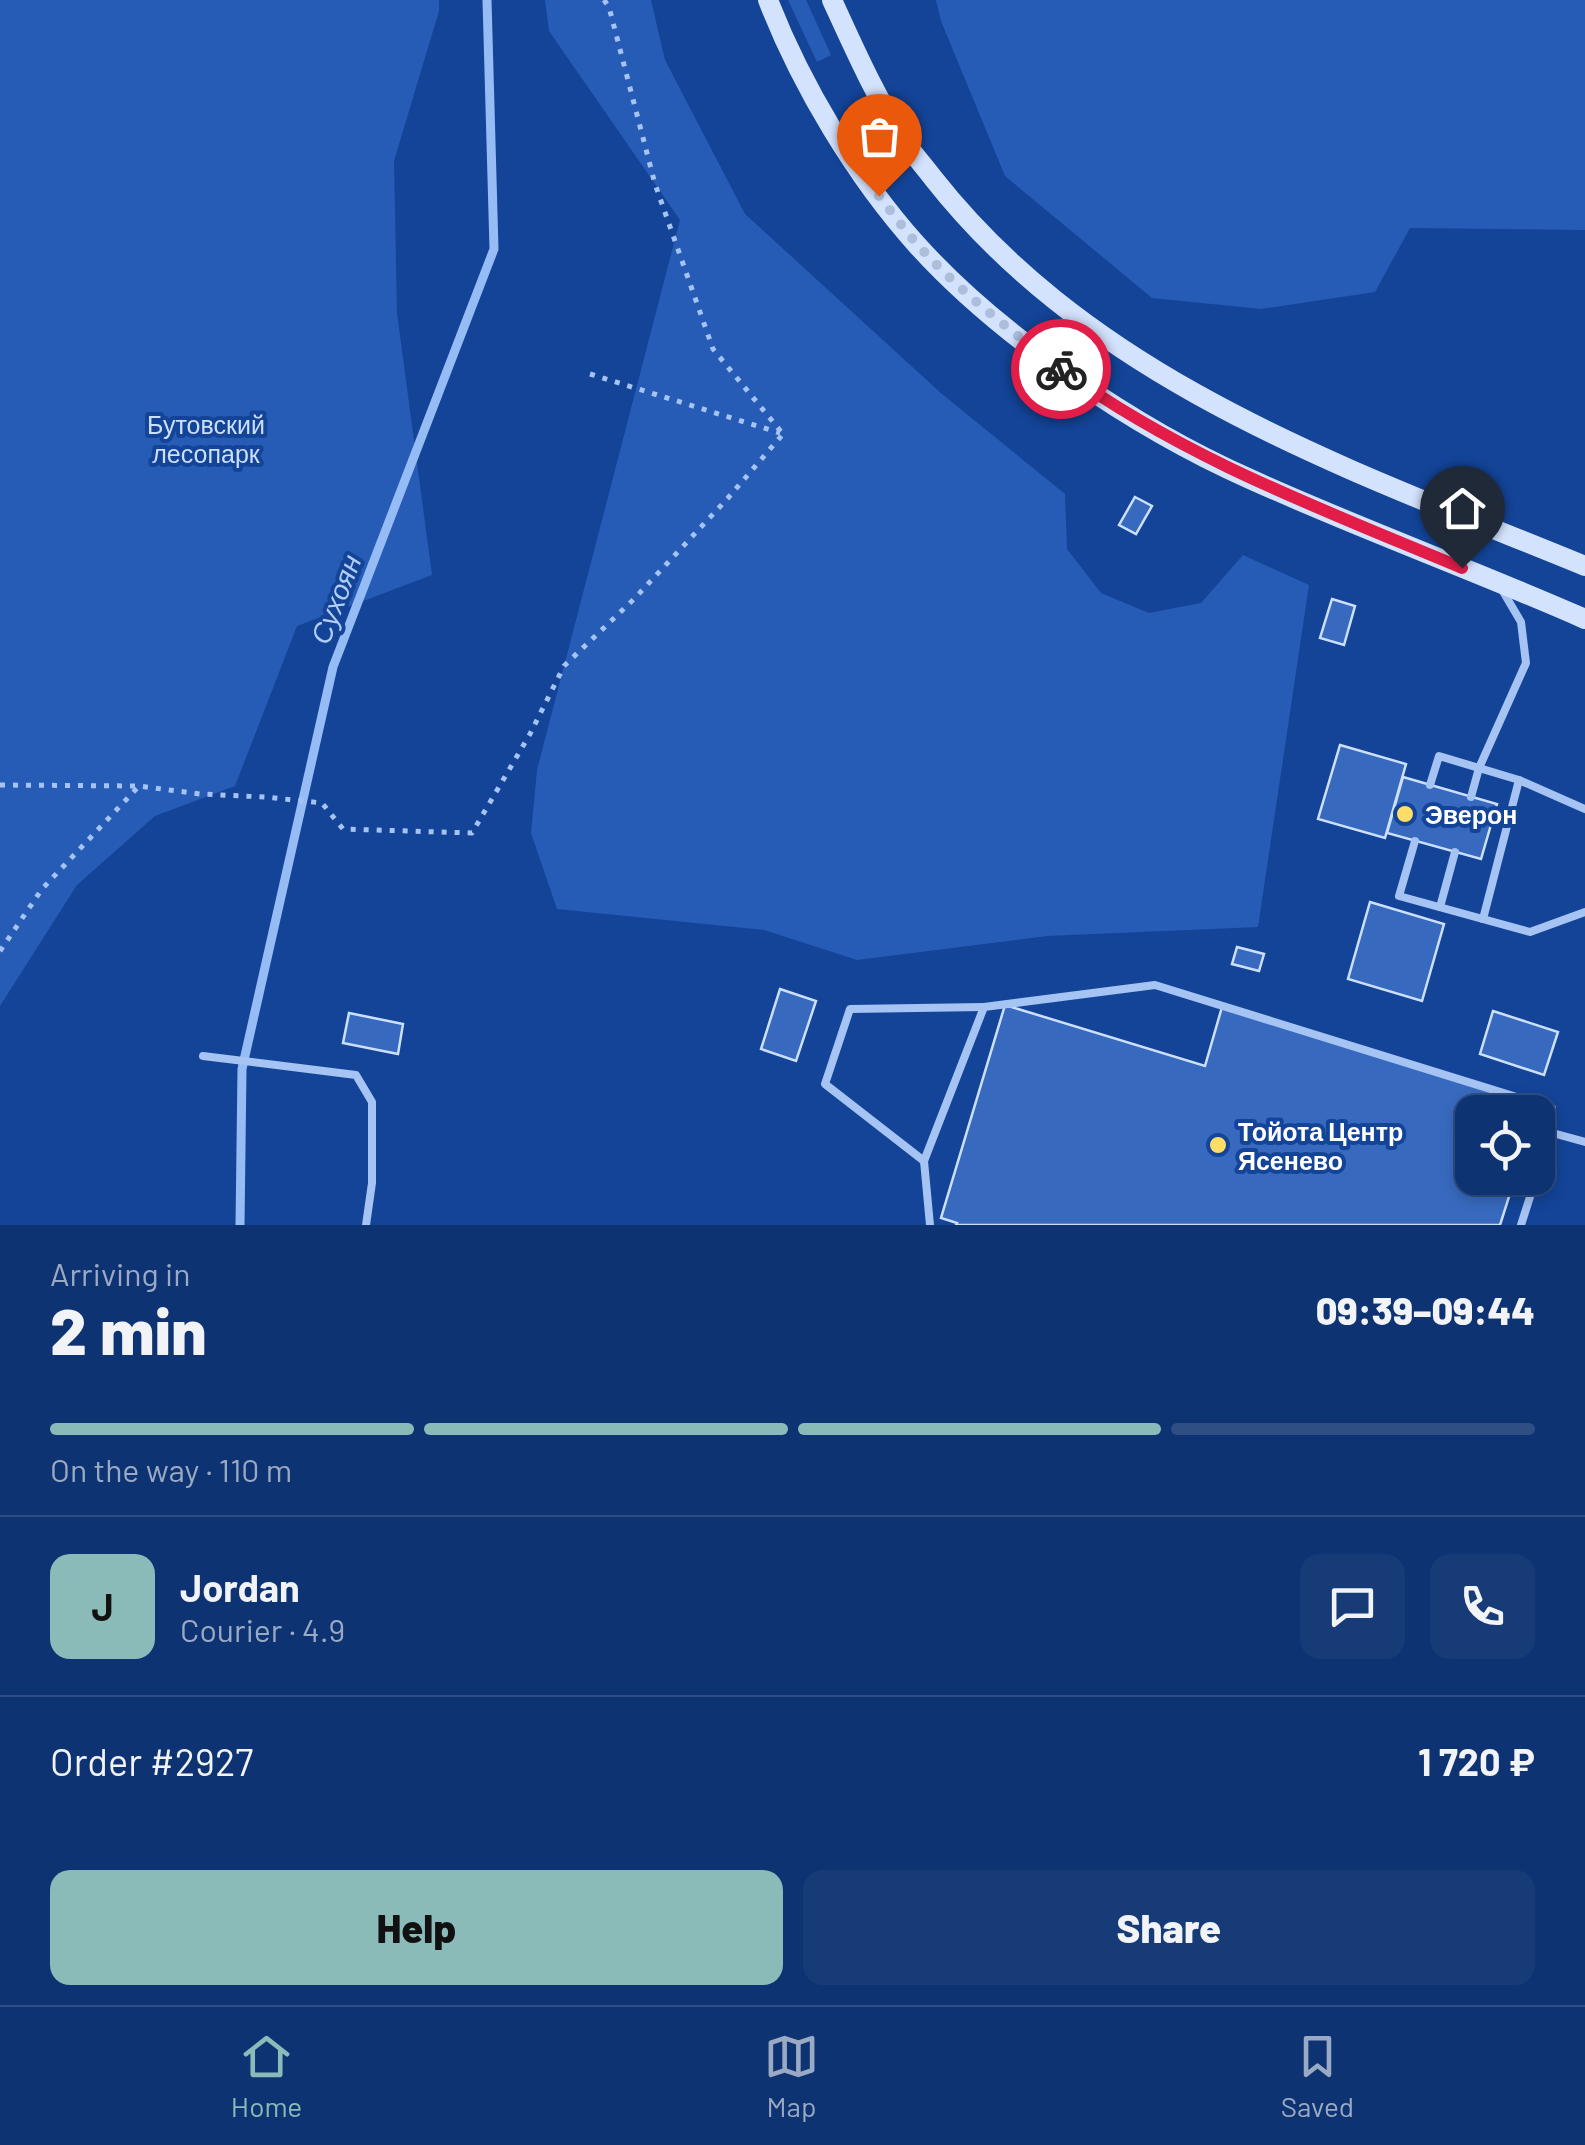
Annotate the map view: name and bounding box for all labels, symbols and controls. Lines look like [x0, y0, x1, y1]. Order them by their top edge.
pin [837, 94, 922, 197]
icon: bag [852, 109, 907, 164]
courier [1011, 319, 1111, 419]
icon: bike [1034, 342, 1089, 397]
park label: Бутовский лесопарк [147, 409, 265, 468]
pin [1420, 466, 1505, 569]
icon: home [1435, 481, 1490, 536]
water label: Сухоян [302, 550, 368, 648]
place label: Эверон [1425, 799, 1517, 829]
marker: Эверон [1394, 803, 1416, 825]
map controls [1455, 1095, 1555, 1195]
button: locate [1455, 1095, 1555, 1195]
place label: Тойота Центр Ясенево [1238, 1116, 1403, 1175]
marker: Тойота Центр Ясенево [1207, 1134, 1229, 1156]
text: Arriving in [50, 1254, 190, 1292]
text: 09:39–09:44 [1316, 1287, 1535, 1333]
text: 2 min [50, 1290, 207, 1368]
text: On the way · 110 m [50, 1450, 292, 1488]
button: chat [1300, 1554, 1405, 1659]
button: phone [1430, 1554, 1535, 1659]
text: Jordan [180, 1564, 300, 1610]
text: J [91, 1583, 114, 1629]
text: Courier · 4.9 [180, 1610, 345, 1648]
text: Order #2927 [50, 1738, 253, 1784]
text: 1 720 ₽ [1418, 1738, 1535, 1784]
button: Help [50, 1870, 783, 1985]
button: Share [803, 1870, 1535, 1985]
tab: Home [231, 2029, 302, 2123]
tab: Map [764, 2029, 819, 2123]
tab: Saved [1281, 2029, 1354, 2123]

